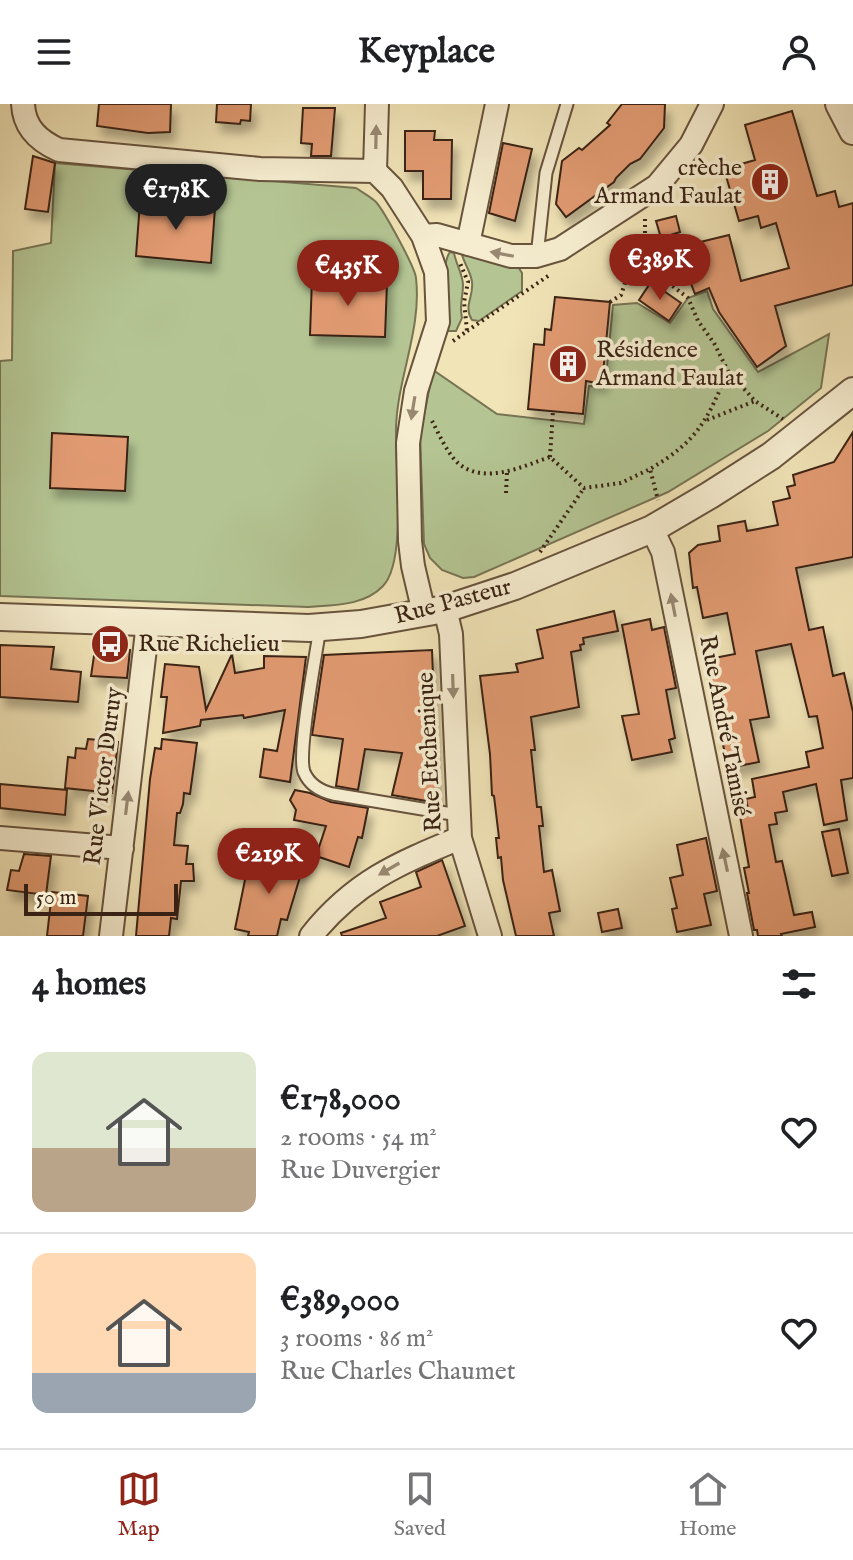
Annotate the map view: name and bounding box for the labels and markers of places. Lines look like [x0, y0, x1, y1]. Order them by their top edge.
place label: crèche Armand Faulat [593, 153, 742, 212]
building icon: crèche Armand Faulat [749, 161, 791, 203]
pin: €178K [120, 164, 232, 232]
pin: €389K [604, 234, 716, 302]
pin: €435K [292, 240, 404, 308]
place label: Résidence Armand Faulat [595, 335, 744, 394]
building icon: Résidence Armand Faulat [547, 343, 589, 385]
bus stop icon: Rue Richelieu [89, 623, 131, 665]
place label: Rue Richelieu [138, 629, 280, 660]
pin: €219K [213, 828, 325, 896]

